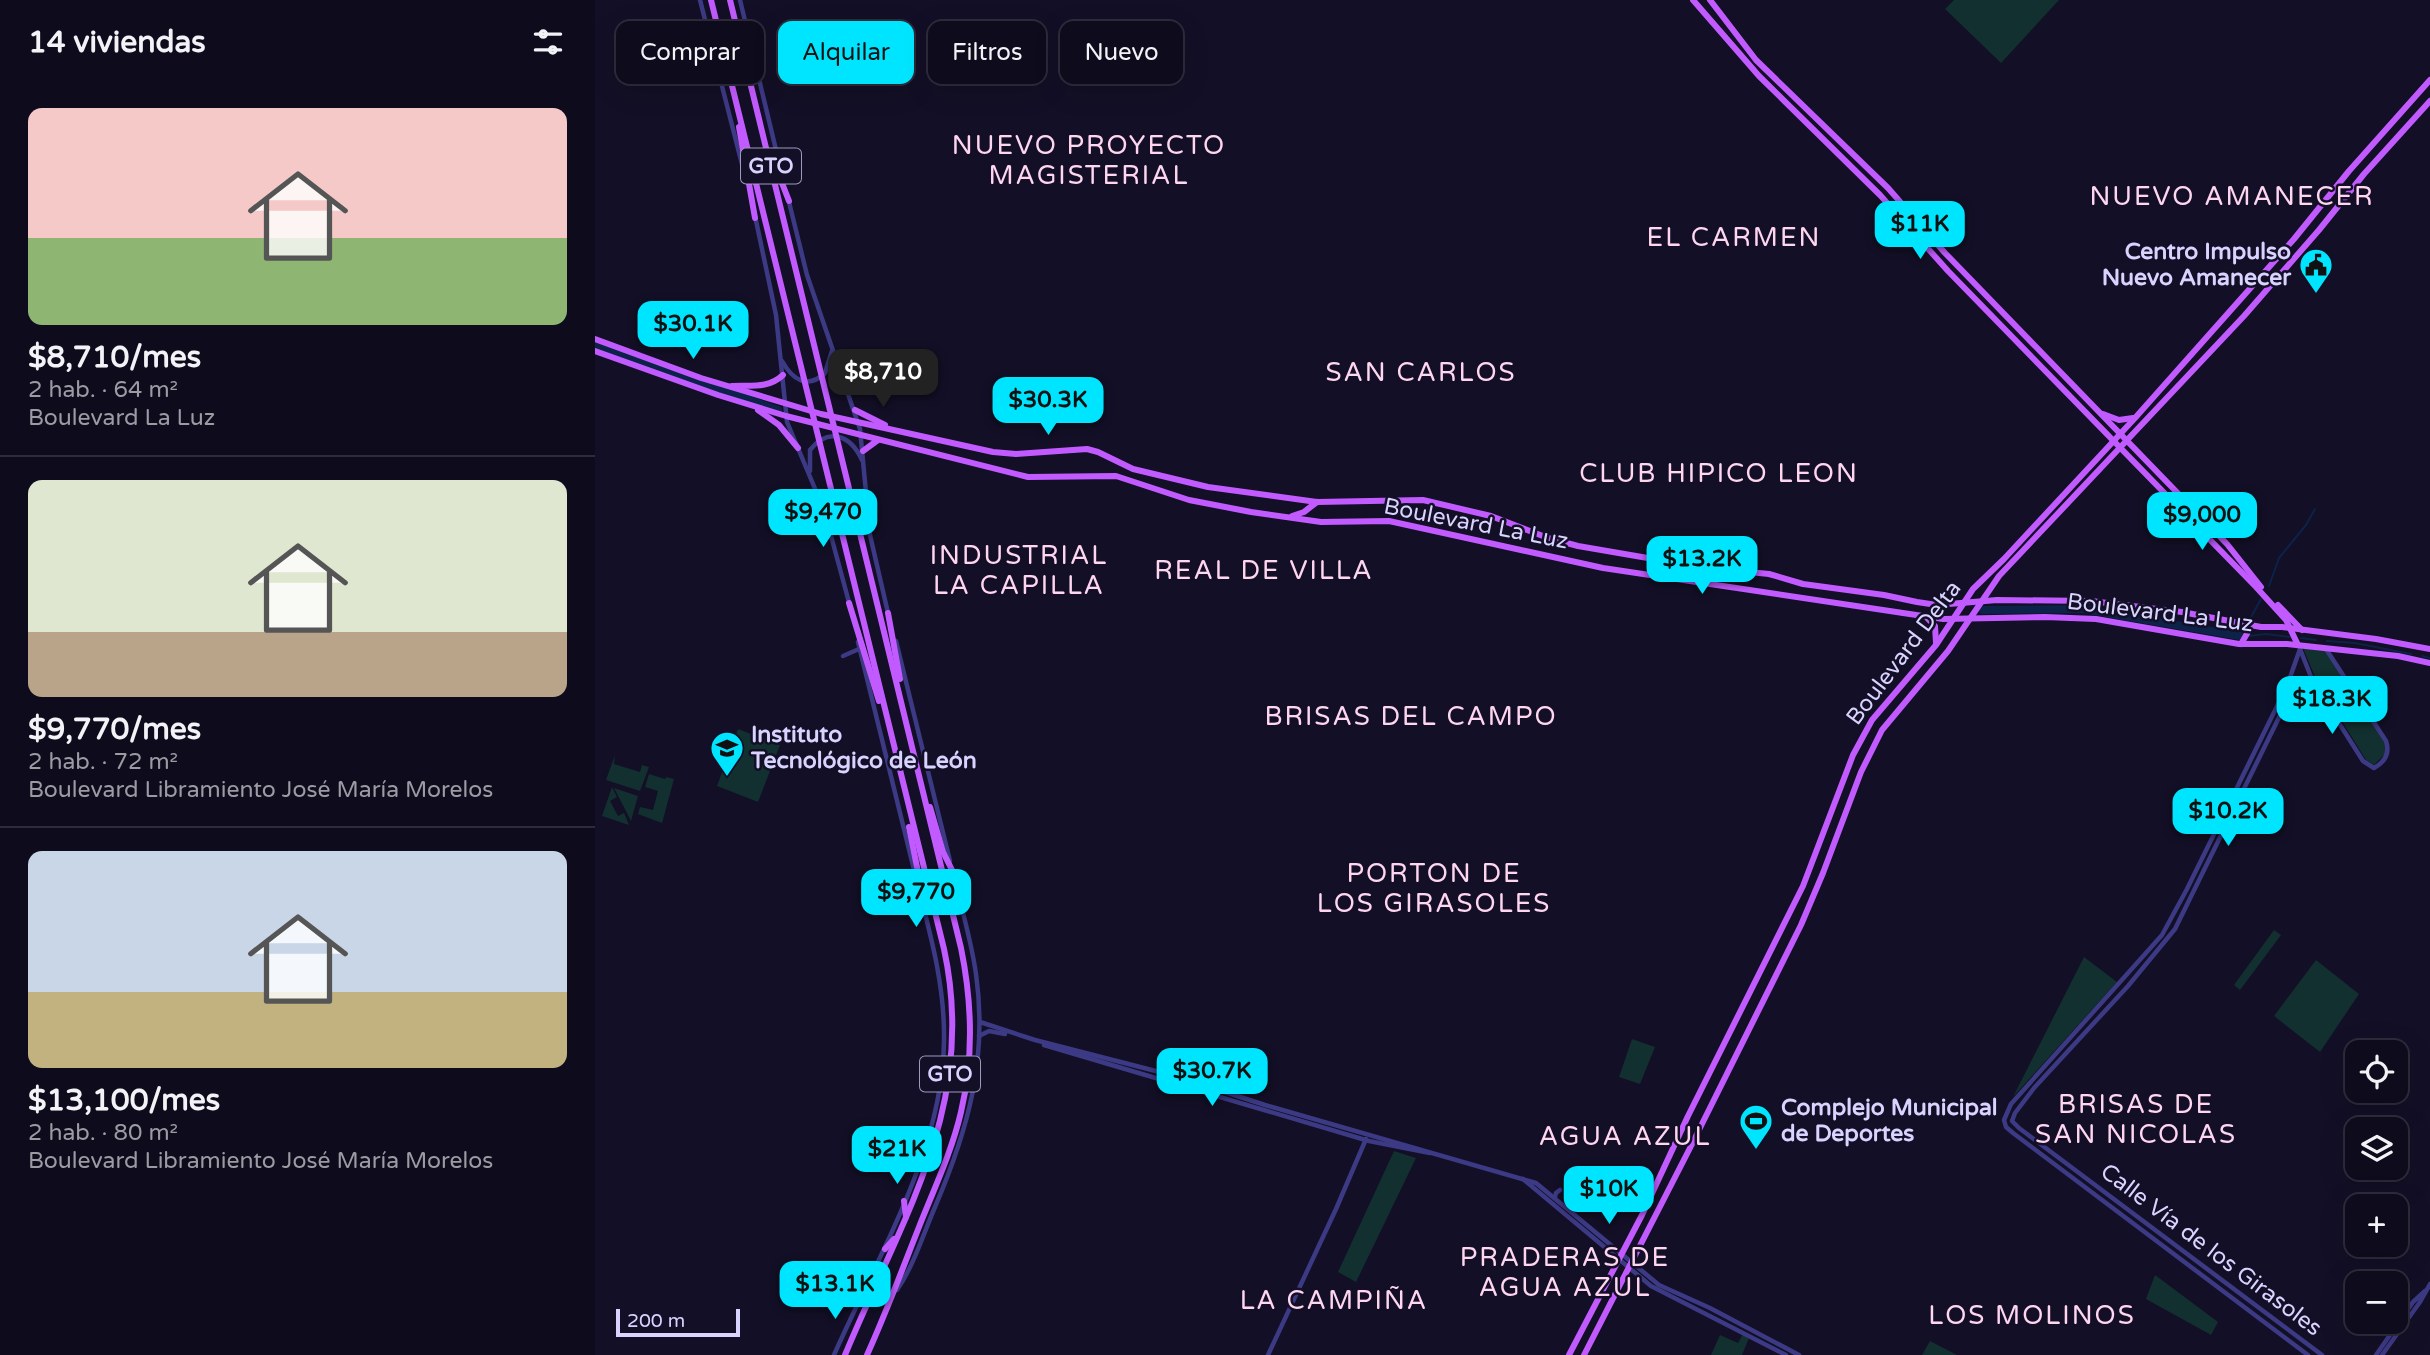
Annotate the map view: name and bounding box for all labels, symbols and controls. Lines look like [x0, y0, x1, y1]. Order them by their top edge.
chip: Comprar [616, 21, 764, 84]
chip: Alquilar [778, 21, 914, 84]
chip: Filtros [928, 21, 1046, 84]
chip: Nuevo [1060, 21, 1183, 84]
icon: filters [529, 23, 567, 61]
text: 14 viviendas [28, 24, 206, 61]
district label: NUEVO PROYECTO MAGISTERIAL [952, 130, 1226, 191]
road number: GTO [741, 148, 801, 184]
icon: home [235, 153, 361, 279]
district label: NUEVO AMANECER [2089, 181, 2375, 212]
pin: $11K [1879, 202, 1961, 261]
text: $11K [1891, 210, 1949, 238]
district label: EL CARMEN [1647, 222, 1821, 253]
place label: Centro Impulso Nuevo Amanecer [2102, 238, 2292, 292]
public building icon: Centro Impulso Nuevo Amanecer [2297, 246, 2335, 295]
pin: $30.1K [636, 302, 750, 361]
text: $30.1K [654, 310, 732, 338]
text: $8,710/mes [28, 339, 201, 376]
pin: $8,710 [826, 350, 940, 409]
district label: SAN CARLOS [1325, 357, 1517, 388]
text: $8,710 [844, 358, 922, 386]
text: 2 hab. · 64 m² [28, 376, 178, 404]
pin: $30.3K [991, 378, 1105, 437]
text: $30.3K [1009, 386, 1087, 414]
text: Boulevard La Luz [28, 404, 215, 432]
district label: CLUB HIPICO LEON [1579, 458, 1859, 489]
pin: $9,470 [766, 490, 880, 549]
street label: Boulevard La Luz [1381, 492, 1571, 556]
pin: $9,000 [2145, 492, 2259, 552]
text: $9,470 [784, 498, 862, 526]
text: $9,000 [2163, 501, 2241, 529]
icon: home [235, 525, 361, 651]
pin: $13.2K [1645, 536, 1759, 596]
district label: INDUSTRIAL LA CAPILLA [930, 540, 1108, 601]
text: $13.2K [1663, 545, 1741, 573]
district label: REAL DE VILLA [1154, 555, 1374, 586]
street label: Boulevard Delta [1841, 575, 1967, 731]
street label: Boulevard La Luz [2065, 588, 2255, 638]
pin: $18.3K [2275, 676, 2389, 736]
text: $18.3K [2293, 685, 2371, 713]
district label: BRISAS DEL CAMPO [1264, 701, 1558, 732]
text: $9,770/mes [28, 711, 201, 748]
place label: Instituto Tecnológico de León [750, 721, 977, 775]
school or university icon: Instituto Tecnológico de León [708, 729, 746, 778]
text: 2 hab. · 72 m² [28, 748, 178, 776]
text: Boulevard Libramiento José María Morelos [28, 776, 493, 804]
pin: $10.2K [2171, 788, 2285, 848]
text: $10.2K [2189, 797, 2267, 825]
district label: PORTON DE LOS GIRASOLES [1317, 858, 1551, 919]
pin: $9,770 [859, 870, 973, 929]
text: $9,770 [877, 878, 955, 906]
icon: home [235, 896, 361, 1022]
map controls [2345, 1040, 2408, 1334]
button: locate [2345, 1040, 2408, 1103]
pin: $30.7K [1155, 1048, 1269, 1108]
road number: GTO [920, 1056, 980, 1092]
text: $30.7K [1173, 1057, 1251, 1085]
text: $13,100/mes [28, 1082, 220, 1119]
district label: BRISAS DE SAN NICOLAS [2035, 1089, 2237, 1150]
place label: Complejo Municipal de Deportes [1781, 1094, 1998, 1148]
sports icon: Complejo Municipal de Deportes [1737, 1102, 1775, 1151]
button: layers [2345, 1117, 2408, 1180]
text: 2 hab. · 80 m² [28, 1119, 178, 1147]
district label: AGUA AZUL [1539, 1121, 1711, 1152]
pin: $21K [856, 1126, 938, 1186]
text: $21K [868, 1135, 926, 1163]
text: Boulevard Libramiento José María Morelos [28, 1147, 493, 1175]
street label: Calle Vía de los Girasoles [2095, 1158, 2327, 1342]
pin: $10K [1568, 1166, 1650, 1226]
text: $10K [1580, 1175, 1638, 1203]
button: + [2345, 1194, 2408, 1257]
district label: PRADERAS DE AGUA AZUL [1460, 1242, 1670, 1303]
pin: $13.1K [778, 1262, 892, 1321]
text: $13.1K [796, 1270, 874, 1298]
button: − [2345, 1271, 2408, 1334]
district label: LA CAMPIÑA [1240, 1285, 1428, 1316]
district label: LOS MOLINOS [1928, 1300, 2136, 1331]
scale bar [616, 1306, 740, 1338]
text: 200 m [627, 1310, 685, 1332]

